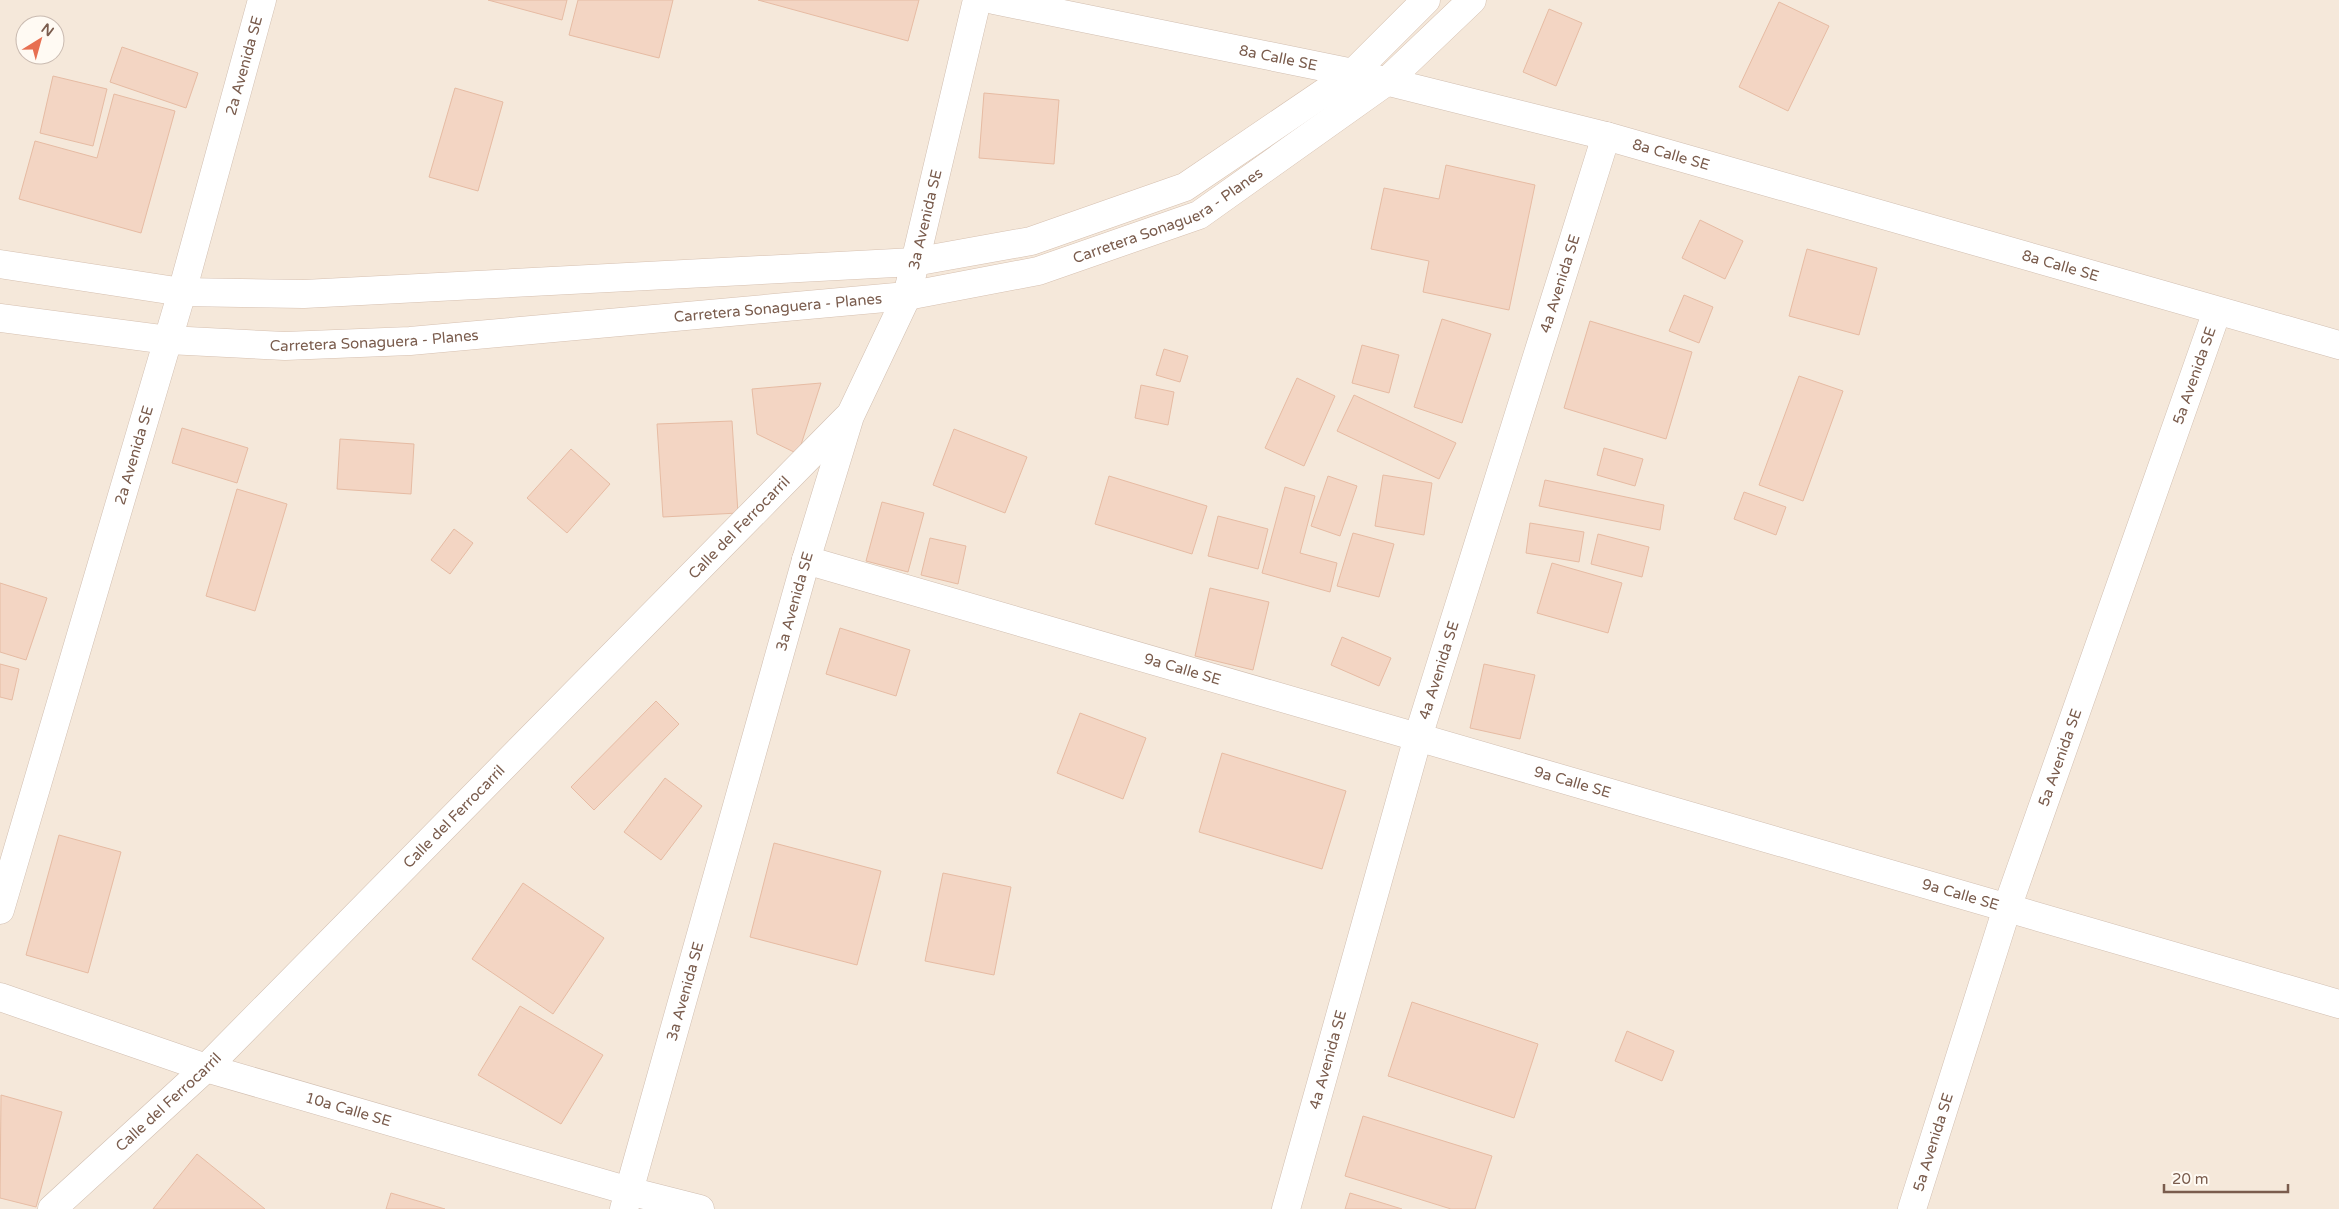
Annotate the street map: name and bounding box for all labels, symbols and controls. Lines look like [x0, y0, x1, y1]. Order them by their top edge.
street label: 2a Avenida SE [222, 14, 266, 117]
north arrow [15, 15, 65, 65]
text: N [38, 20, 57, 40]
street label: 8a Calle SE [1237, 41, 1319, 75]
street label: 8a Calle SE [1630, 135, 1712, 174]
street label: Carretera Sonaguera - Planes [1070, 164, 1266, 267]
street label: 3a Avenida SE [905, 168, 946, 271]
street label: 4a Avenida SE [1536, 232, 1584, 335]
street label: 8a Calle SE [2020, 246, 2101, 285]
street label: Carretera Sonaguera - Planes [673, 289, 883, 326]
street label: 5a Avenida SE [2169, 324, 2220, 427]
street label: Carretera Sonaguera - Planes [269, 326, 479, 355]
street label: 2a Avenida SE [111, 404, 157, 507]
street label: Calle del Ferrocarril [684, 472, 794, 583]
street label: 3a Avenida SE [772, 550, 817, 653]
street label: 4a Avenida SE [1415, 619, 1463, 722]
street label: 9a Calle SE [1142, 649, 1223, 689]
street label: 5a Avenida SE [2034, 706, 2085, 809]
street label: Calle del Ferrocarril [399, 761, 509, 872]
street label: 9a Calle SE [1532, 762, 1613, 802]
street label: 9a Calle SE [1920, 875, 2001, 914]
street label: 3a Avenida SE [663, 940, 708, 1043]
street label: 4a Avenida SE [1305, 1008, 1350, 1111]
street label: Calle del Ferrocarril [112, 1049, 225, 1155]
street label: 10a Calle SE [303, 1088, 393, 1130]
street label: 5a Avenida SE [1909, 1091, 1957, 1194]
scale bar [2164, 1162, 2288, 1194]
text: 20 m [2172, 1170, 2209, 1188]

